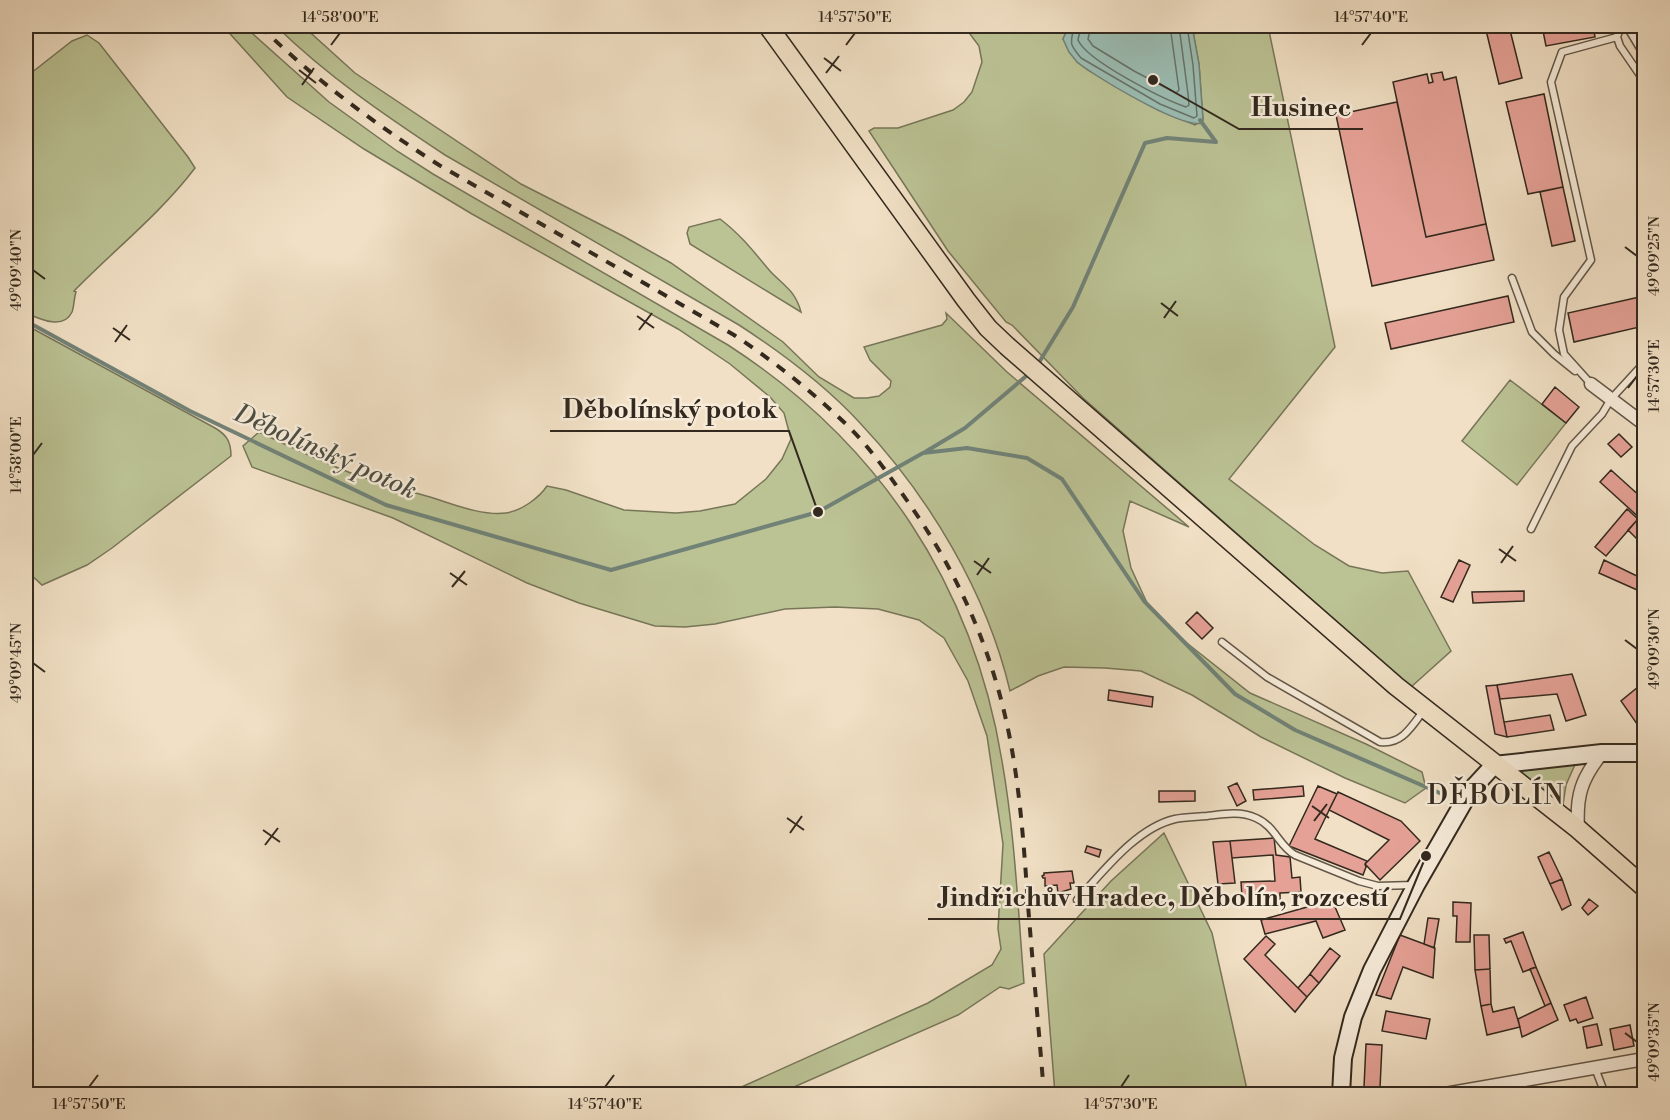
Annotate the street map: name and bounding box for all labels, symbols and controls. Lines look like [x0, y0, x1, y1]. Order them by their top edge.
text: 14°58'00"E [301, 8, 379, 27]
text: 14°57'50"E [818, 8, 892, 27]
text: 14°57'40"E [1334, 8, 1408, 27]
callout: Husinec [1239, 85, 1363, 129]
text: Husinec [1251, 92, 1351, 124]
text: 49°09'25"N [1645, 216, 1664, 296]
text: 49°09'40"N [7, 229, 26, 311]
text: 14°57'30"E [1645, 339, 1664, 413]
callout: Děbolínský potok [550, 387, 789, 431]
text: Děbolínský potok [563, 394, 778, 426]
water label: Děbolínský potok [228, 397, 422, 506]
text: 14°58'00"E [7, 416, 26, 494]
text: 49°09'30"N [1645, 608, 1664, 690]
text: 49°09'45"N [7, 623, 26, 703]
district label: DĚBOLÍN [1427, 776, 1565, 813]
callout: Jindřichův Hradec, Děbolín, rozcestí [928, 875, 1400, 919]
text: Jindřichův Hradec, Děbolín, rozcestí [937, 882, 1390, 914]
text: 49°09'35"N [1645, 1002, 1664, 1082]
text: 14°57'50"E [52, 1095, 126, 1114]
text: 14°57'40"E [568, 1095, 642, 1114]
text: 14°57'30"E [1084, 1095, 1158, 1114]

